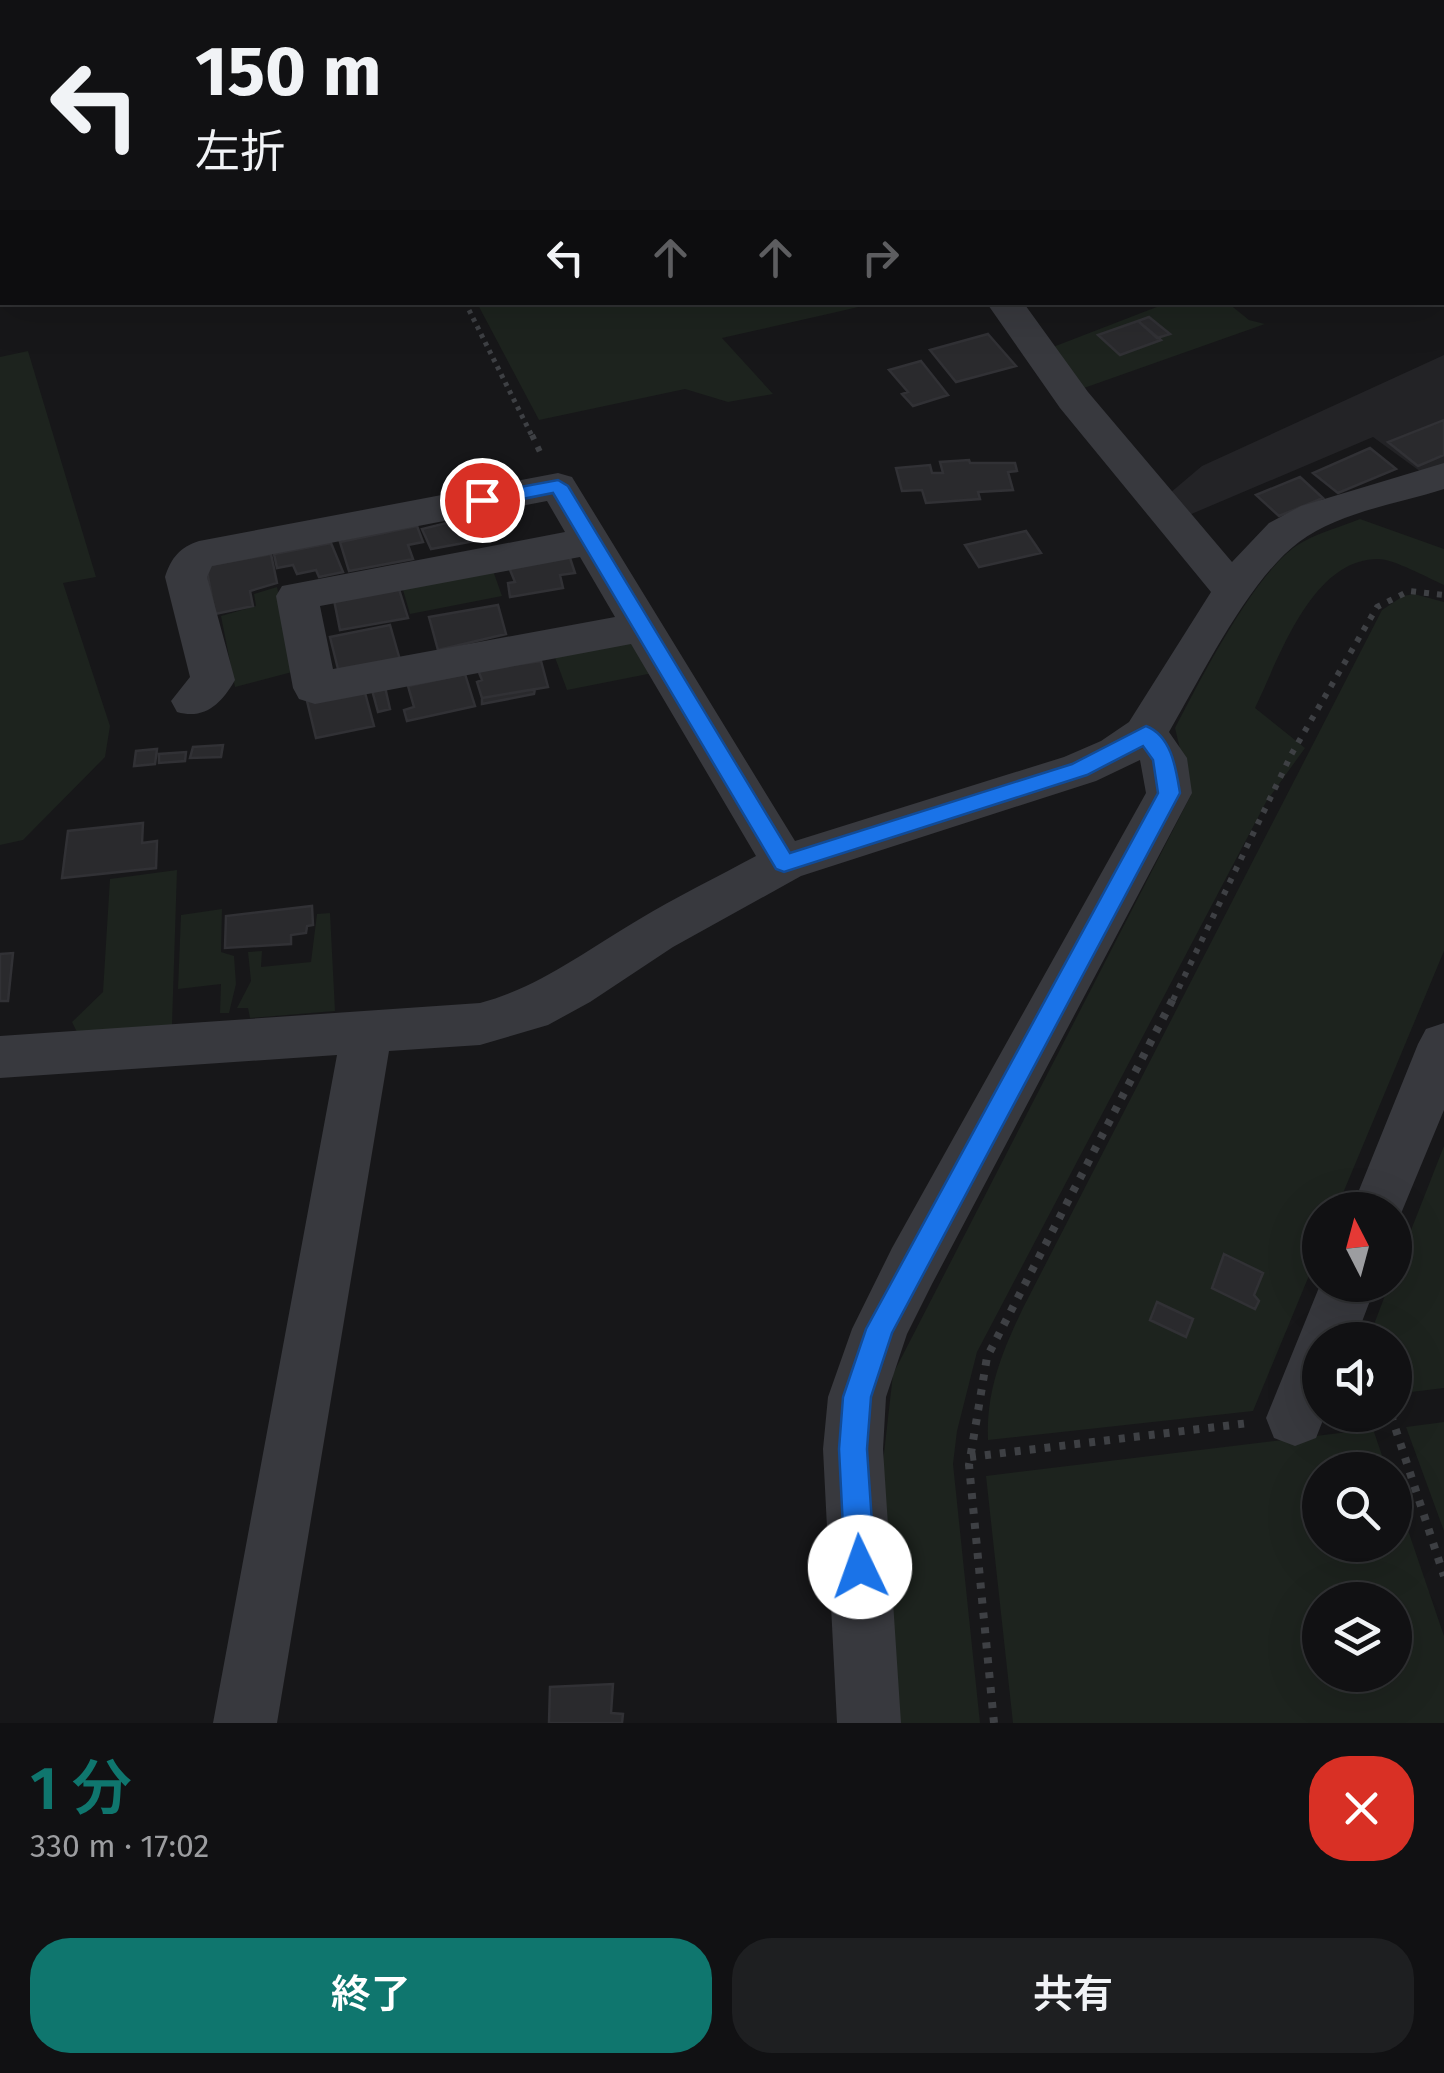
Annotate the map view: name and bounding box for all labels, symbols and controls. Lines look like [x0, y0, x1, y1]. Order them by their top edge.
text: 150 m [195, 30, 382, 114]
icon: left [30, 40, 160, 170]
text: 左折 [195, 125, 285, 179]
icon: left [538, 230, 593, 285]
icon: ahead [643, 230, 698, 285]
icon: ahead [748, 230, 803, 285]
icon: right [853, 230, 908, 285]
pin [440, 458, 525, 543]
icon: arrive [455, 473, 510, 528]
north arrow [1302, 1192, 1412, 1302]
map controls [1302, 1192, 1412, 1692]
button: sound [1302, 1322, 1412, 1432]
button: search [1302, 1452, 1412, 1562]
position arrow [808, 1515, 912, 1619]
button: layers [1302, 1582, 1412, 1692]
text: 1 分 [30, 1753, 132, 1825]
button: close [1309, 1756, 1414, 1861]
text: 330 m · 17:02 [30, 1827, 209, 1865]
button: 終了 [30, 1938, 712, 2053]
button: 共有 [732, 1938, 1414, 2053]

